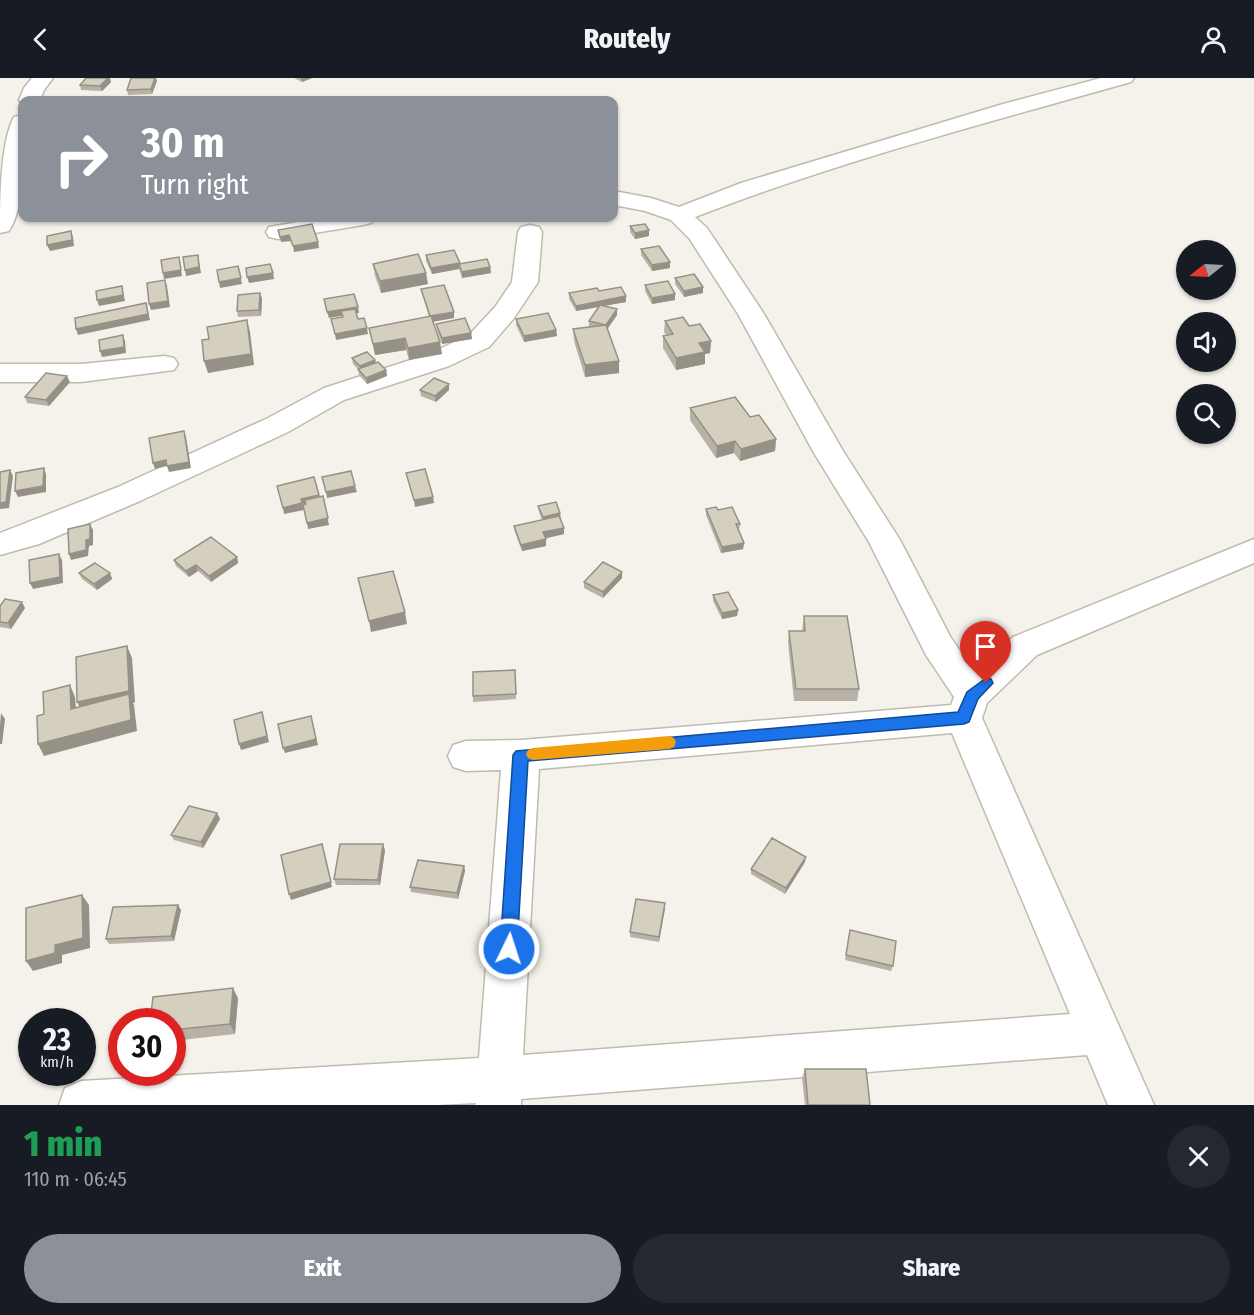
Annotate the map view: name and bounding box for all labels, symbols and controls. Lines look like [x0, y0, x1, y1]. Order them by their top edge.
icon: back [24, 23, 57, 56]
text: Routely [584, 23, 670, 55]
icon: person [1197, 23, 1230, 56]
text: 30 m [141, 118, 225, 168]
icon: right [42, 120, 120, 198]
text: Turn right [141, 169, 249, 201]
north arrow [1176, 240, 1236, 300]
map controls [1176, 240, 1236, 444]
button: sound [1176, 312, 1236, 372]
button: search [1176, 384, 1236, 444]
pin [960, 621, 1011, 683]
icon: arrive [969, 630, 1002, 663]
position arrow [477, 917, 541, 981]
speed limit sign: 30 [108, 1008, 186, 1086]
text: 23 [43, 1022, 71, 1058]
text: km/h [40, 1053, 74, 1071]
text: 1 min [24, 1122, 102, 1166]
button: close [1167, 1125, 1230, 1188]
text: 110 m · 06:45 [24, 1167, 127, 1191]
button: Exit [24, 1234, 621, 1303]
button: Share [633, 1234, 1230, 1303]

